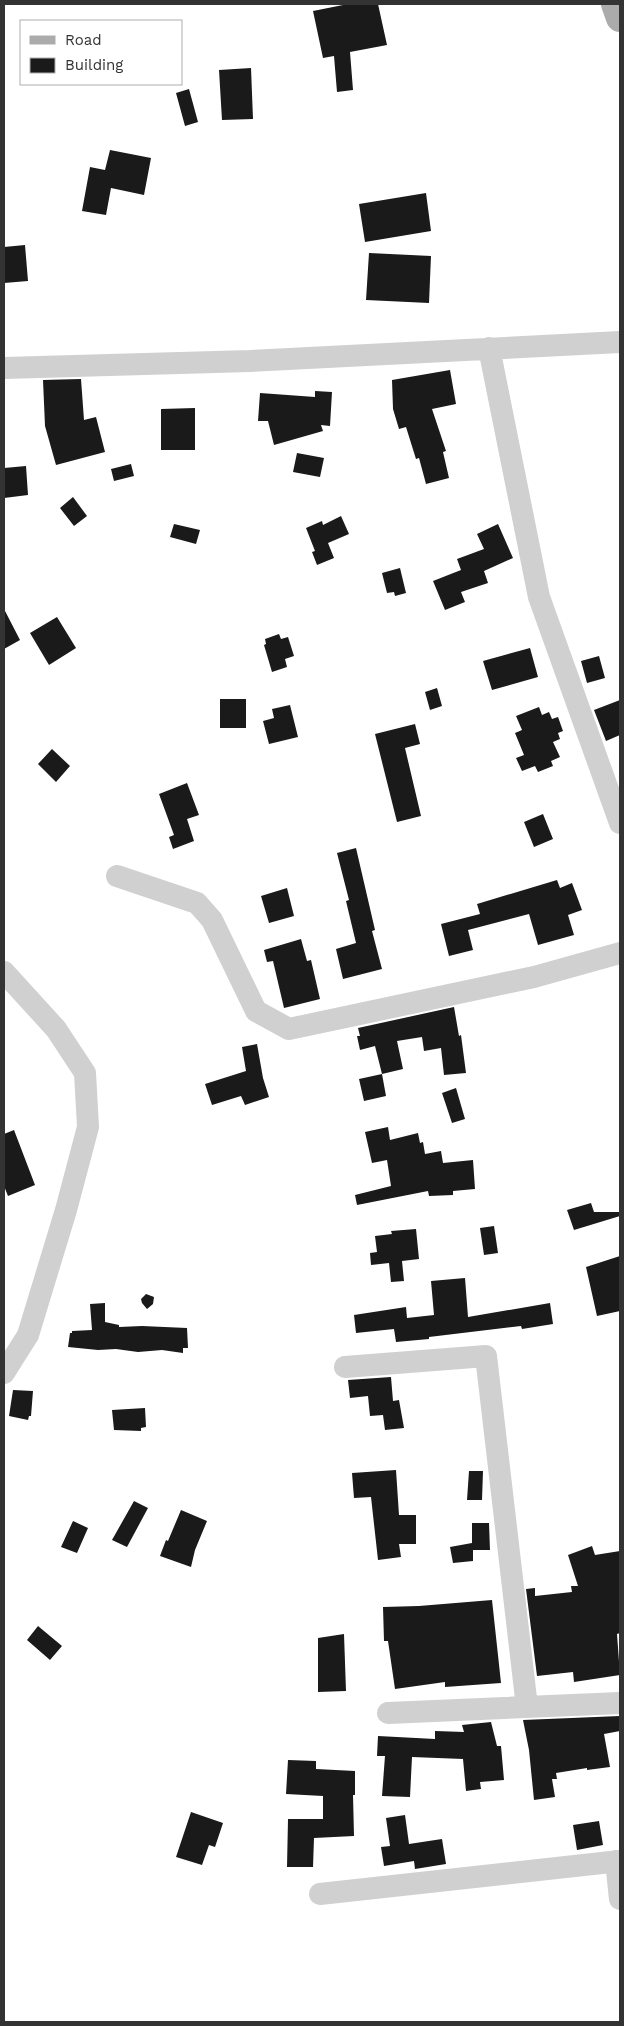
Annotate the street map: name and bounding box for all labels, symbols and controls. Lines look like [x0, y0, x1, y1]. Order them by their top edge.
legend [20, 20, 182, 85]
text: Road [65, 31, 102, 49]
text: Building [65, 56, 123, 74]

